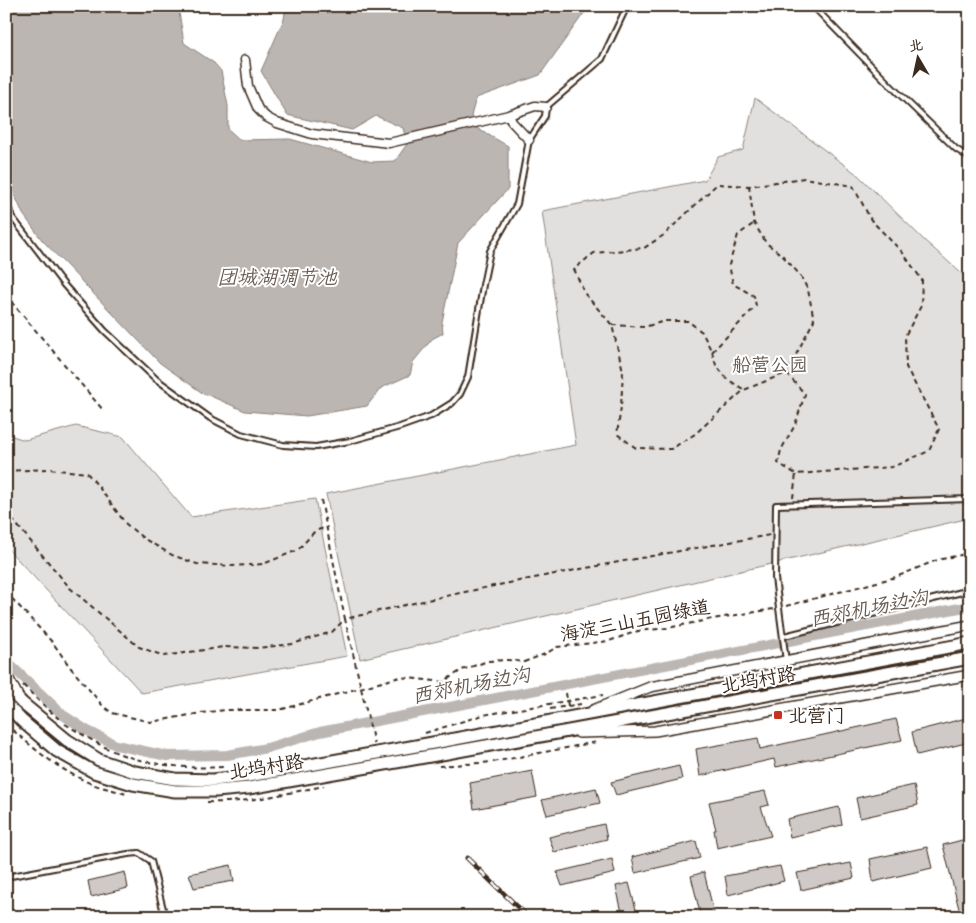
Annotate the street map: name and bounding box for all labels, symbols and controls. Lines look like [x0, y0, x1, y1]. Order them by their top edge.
north arrow [894, 32, 944, 82]
text: 北 [907, 32, 925, 59]
water label: 团城湖调节池 [217, 260, 338, 295]
park label: 船营公园 [732, 348, 808, 381]
water label: 西郊机场边沟 [807, 579, 933, 637]
street label: 海淀三山五园绿道 [557, 590, 713, 651]
water label: 西郊机场边沟 [409, 656, 535, 714]
street label: 北坞村路 [718, 657, 798, 702]
place label: 北营门 [788, 699, 845, 732]
marker: 北营门 [772, 709, 784, 721]
street label: 北坞村路 [226, 744, 306, 789]

